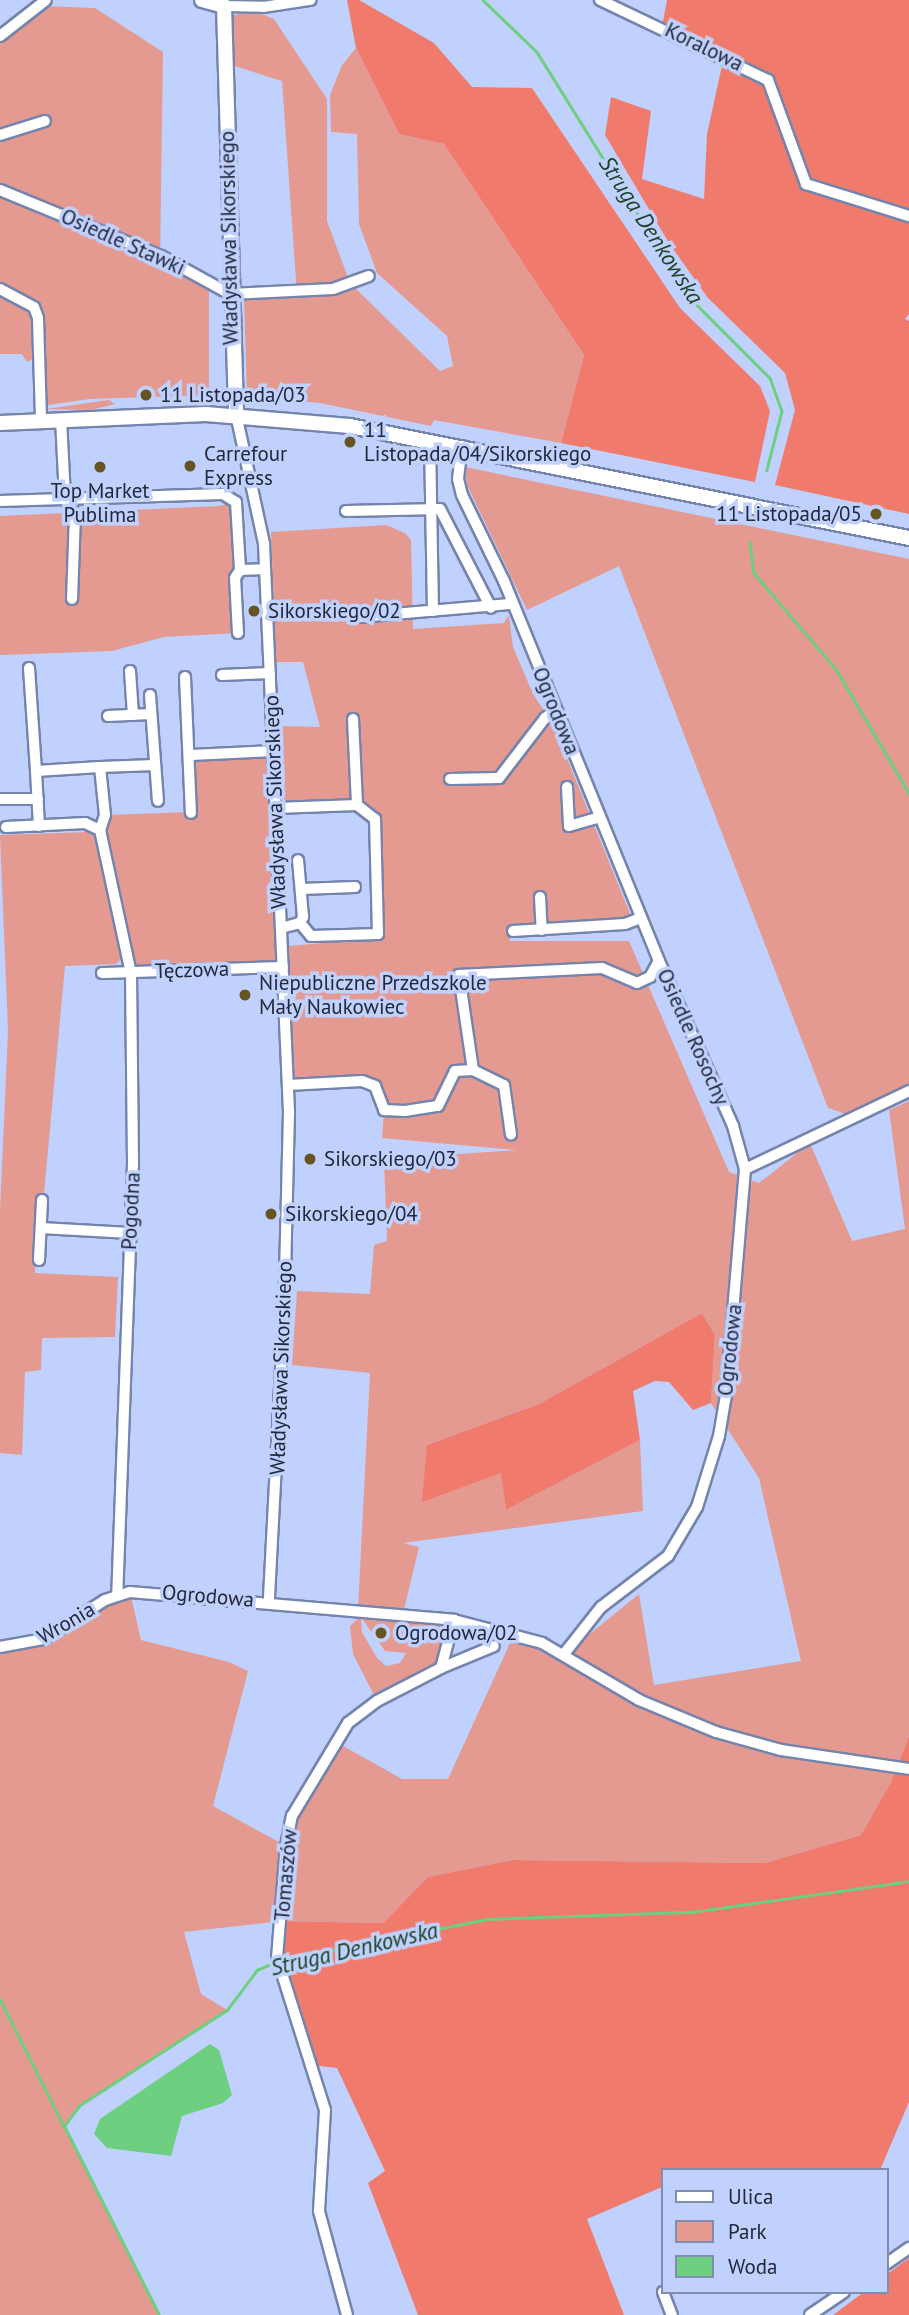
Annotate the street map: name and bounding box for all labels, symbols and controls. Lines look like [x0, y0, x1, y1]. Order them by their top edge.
street label: Koralowa [661, 17, 747, 77]
street label: Władysława Sikorskiego [215, 131, 243, 345]
water label: Struga Denkowska [593, 151, 709, 309]
street label: Osiedle Stawki [57, 203, 189, 281]
place label: 11 Listopada/03 [160, 382, 306, 408]
marker: 11 Listopada/03 [138, 387, 154, 403]
place label: 11 Listopada/04/Sikorskiego [364, 417, 591, 467]
marker: 11 Listopada/04/Sikorskiego [342, 434, 358, 450]
place label: Carrefour Express [204, 441, 287, 491]
marker: Carrefour Express [182, 458, 198, 474]
marker: Top Market Publima [92, 459, 108, 475]
place label: Top Market Publima [51, 478, 149, 528]
place label: 11 Listopada/05 [716, 501, 862, 527]
marker: 11 Listopada/05 [868, 506, 884, 522]
place label: Sikorskiego/02 [268, 598, 401, 624]
marker: Sikorskiego/02 [246, 603, 262, 619]
street label: Ogrodowa [527, 664, 585, 758]
street label: Władysława Sikorskiego [259, 694, 291, 910]
street label: Tęczowa [154, 956, 230, 984]
street label: Osiedle Rosochy [652, 965, 734, 1109]
place label: Niepubliczne Przedszkole Mały Naukowiec [259, 970, 487, 1020]
marker: Niepubliczne Przedszkole Mały Naukowiec [237, 987, 253, 1003]
place label: Sikorskiego/03 [324, 1146, 457, 1172]
marker: Sikorskiego/03 [302, 1151, 318, 1167]
street label: Pogodna [116, 1171, 146, 1251]
place label: Sikorskiego/04 [285, 1201, 418, 1227]
marker: Sikorskiego/04 [263, 1206, 279, 1222]
street label: Władysława Sikorskiego [265, 1260, 297, 1476]
street label: Ogrodowa [713, 1303, 747, 1397]
street label: Ogrodowa [161, 1579, 255, 1613]
street label: Wronia [33, 1596, 99, 1650]
place label: Ogrodowa/02 [395, 1620, 518, 1646]
marker: Ogrodowa/02 [373, 1625, 389, 1641]
street label: Tomaszów [269, 1828, 303, 1922]
water label: Struga Denkowska [268, 1916, 440, 1982]
legend [660, 2168, 888, 2294]
text: Ulica [728, 2183, 773, 2210]
text: Park [728, 2218, 767, 2245]
text: Woda [728, 2253, 777, 2280]

